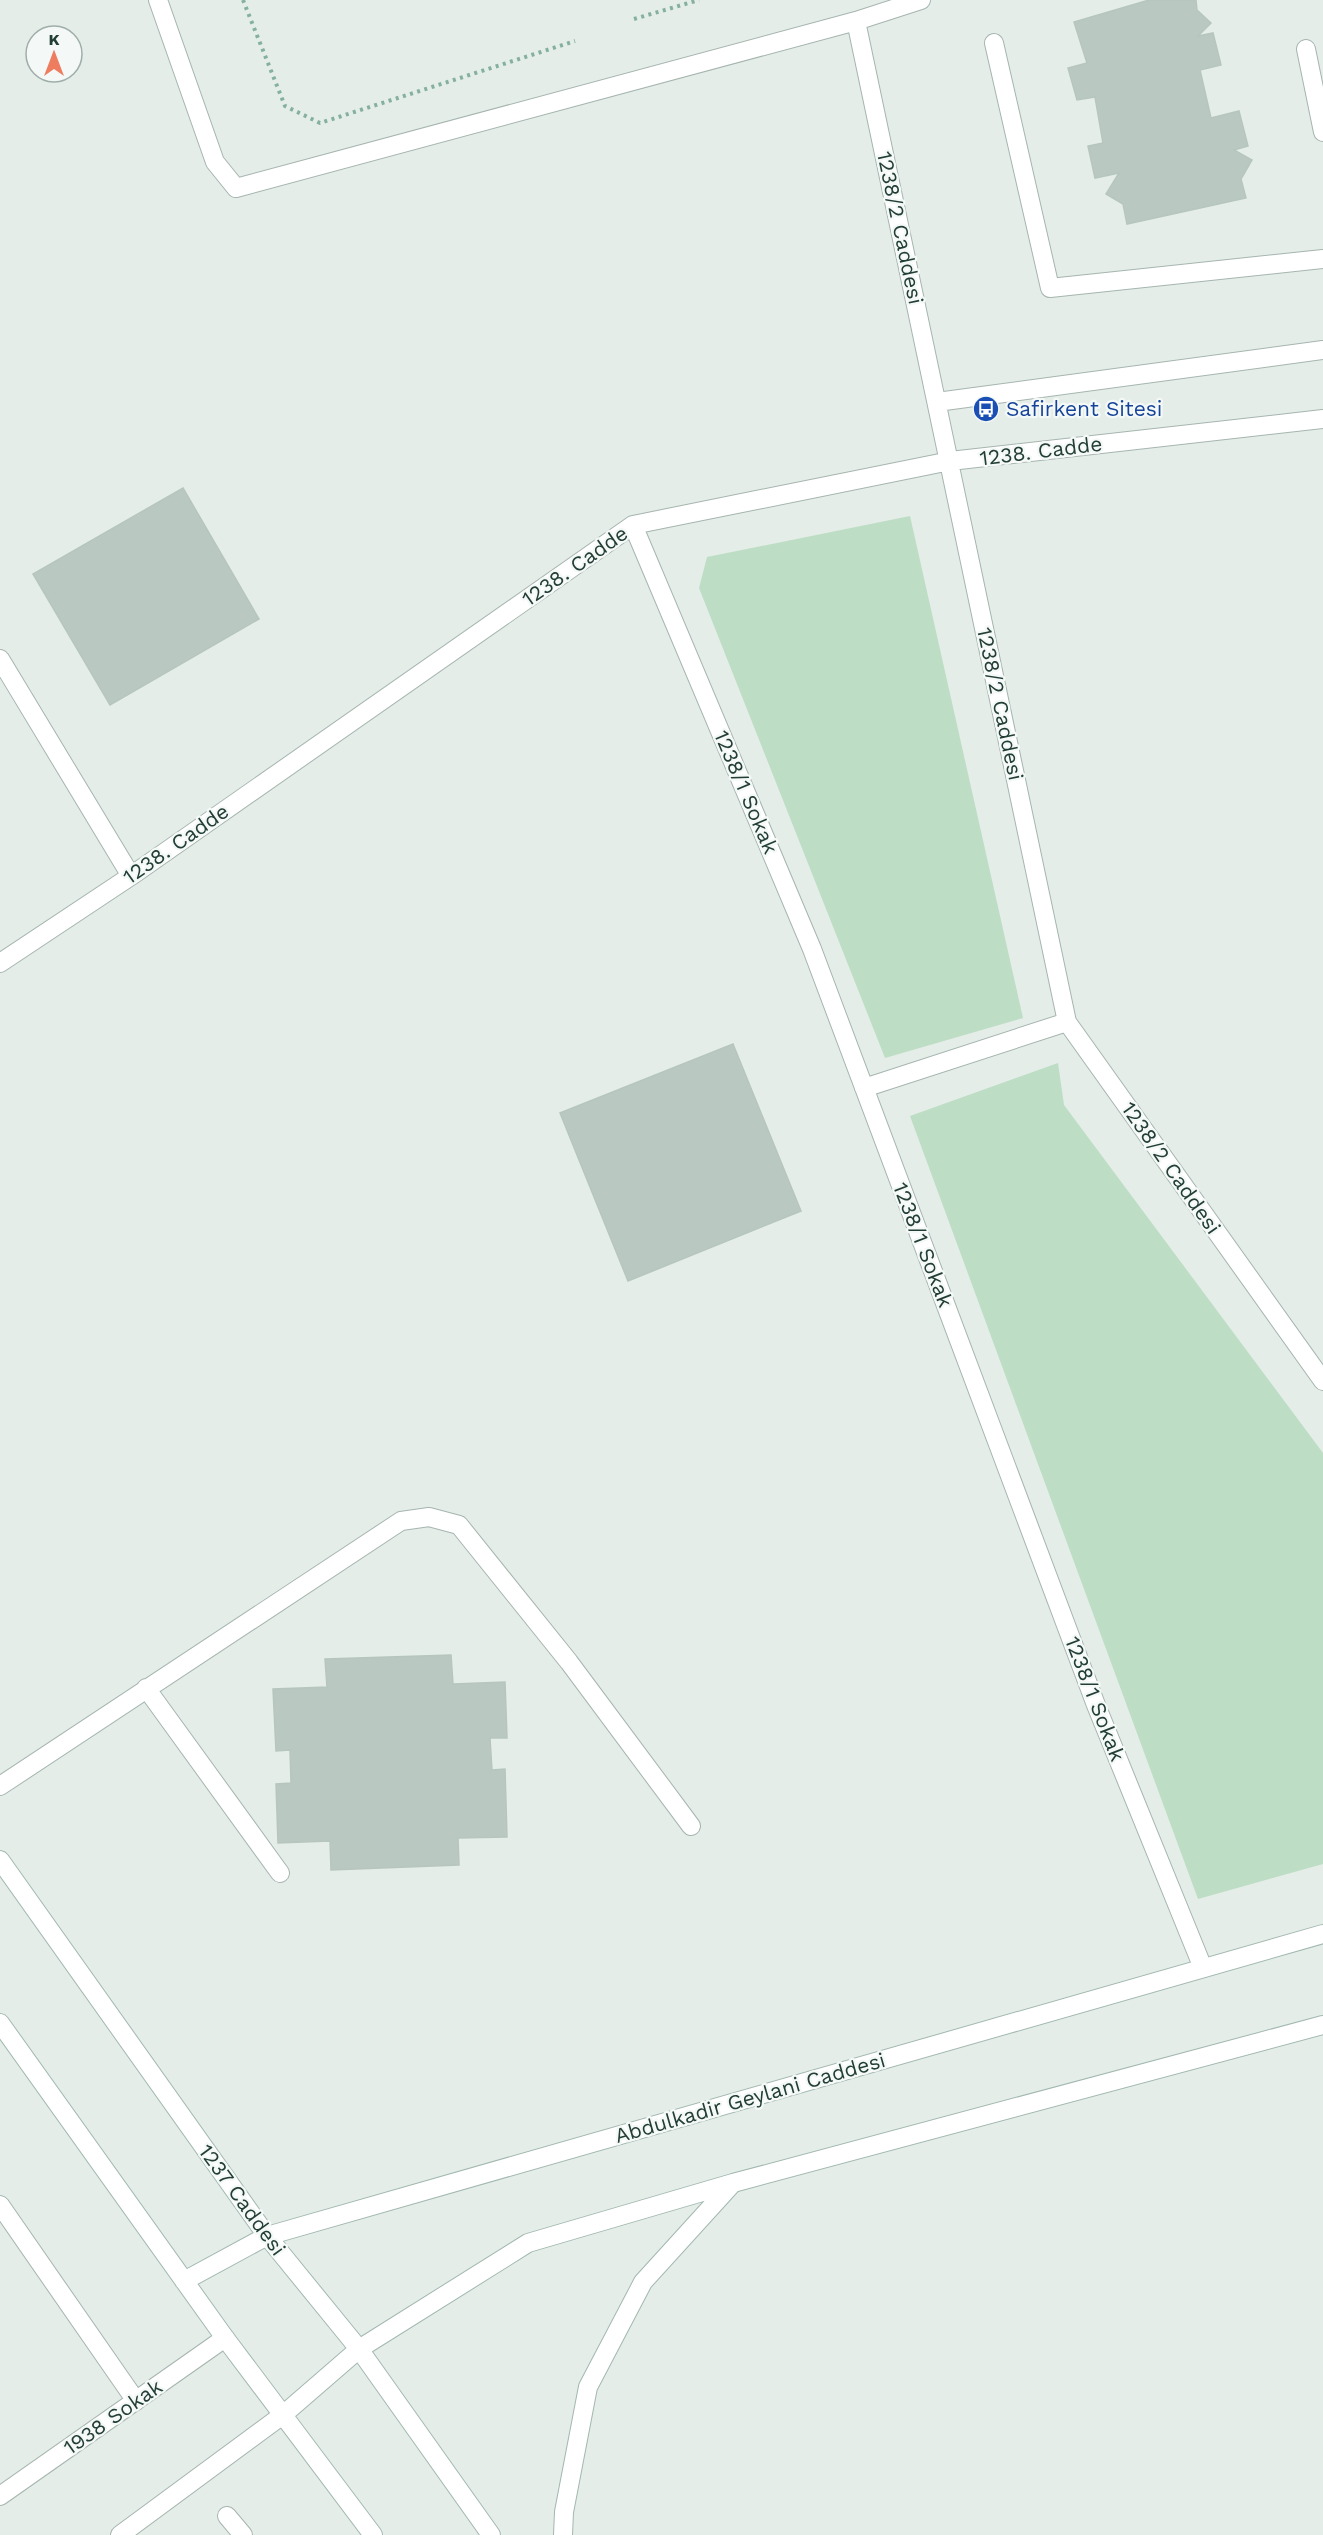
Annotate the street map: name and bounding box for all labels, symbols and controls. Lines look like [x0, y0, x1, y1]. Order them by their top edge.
north arrow [24, 24, 84, 84]
text: K [48, 30, 60, 49]
street label: 1238/2 Caddesi [872, 149, 929, 307]
bus stop icon: Safirkent Sitesi [971, 394, 1001, 424]
place label: Safirkent Sitesi [1006, 396, 1162, 421]
street label: 1238. Cadde [978, 431, 1104, 470]
street label: 1238. Cadde [517, 520, 632, 611]
street label: 1238/2 Caddesi [972, 625, 1029, 783]
street label: 1238/1 Sokak [709, 726, 784, 857]
street label: 1238. Cadde [118, 798, 233, 889]
street label: 1238/2 Caddesi [1117, 1097, 1226, 1239]
street label: 1238/1 Sokak [888, 1179, 959, 1311]
street label: 1238/1 Sokak [1060, 1633, 1131, 1765]
street label: Abdulkadir Geylani Caddesi [612, 2047, 888, 2148]
street label: 1237 Caddesi [194, 2139, 291, 2260]
street label: 1938 Sokak [59, 2373, 167, 2460]

